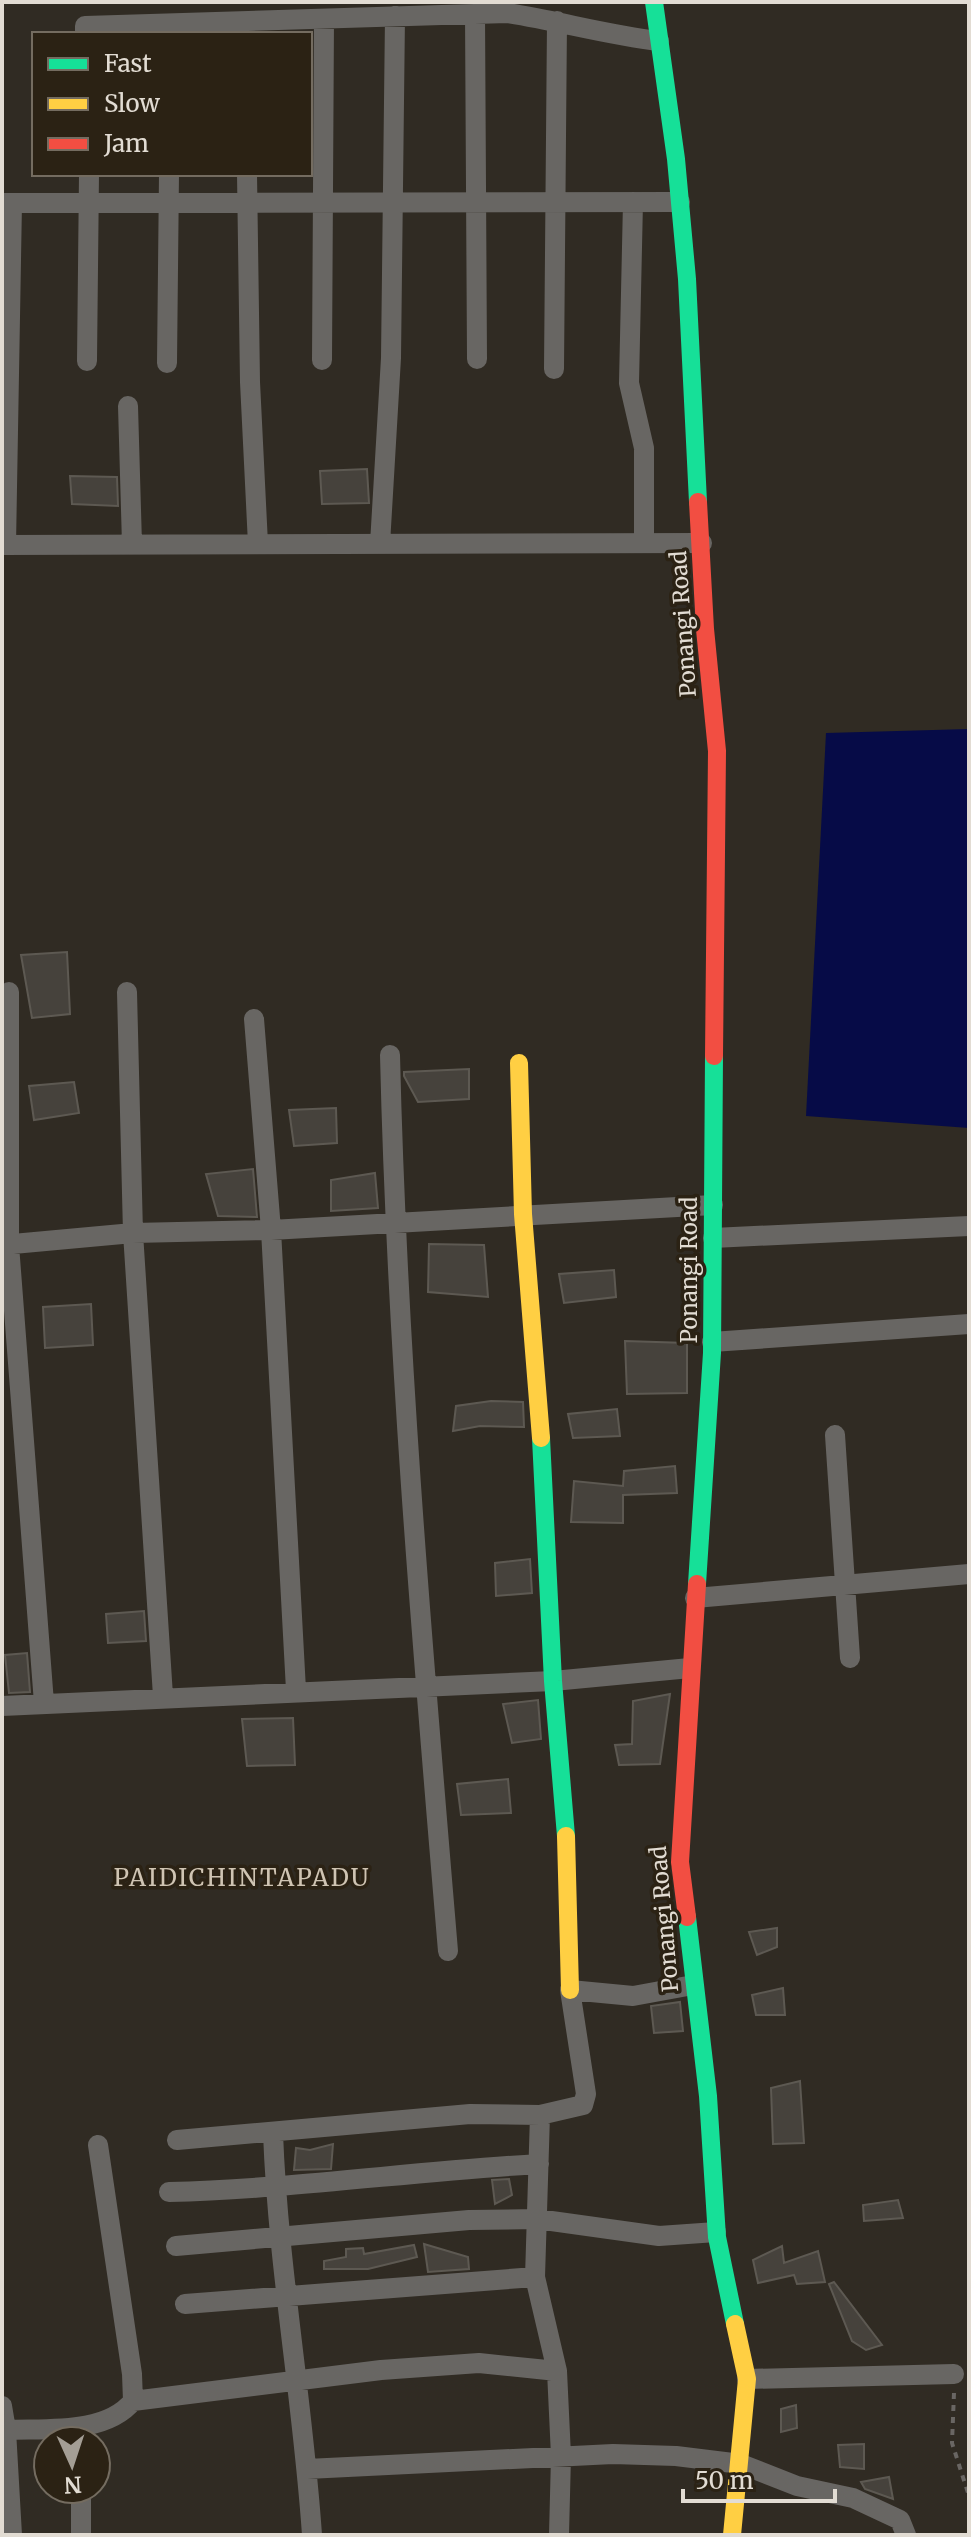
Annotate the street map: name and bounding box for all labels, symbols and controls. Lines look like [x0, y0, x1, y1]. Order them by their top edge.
legend [32, 32, 312, 176]
text: Fast [104, 48, 152, 79]
text: Slow [104, 88, 160, 119]
text: Jam [103, 128, 149, 159]
street label: Ponangi Road [664, 550, 702, 698]
street label: Ponangi Road [675, 1197, 703, 1343]
street label: Ponangi Road [644, 1845, 684, 1993]
district label: PAIDICHINTAPADU [113, 1862, 371, 1893]
north arrow [32, 2425, 112, 2505]
scale bar [683, 2453, 835, 2503]
text: 50 m [695, 2465, 754, 2496]
text: N [63, 2471, 82, 2499]

